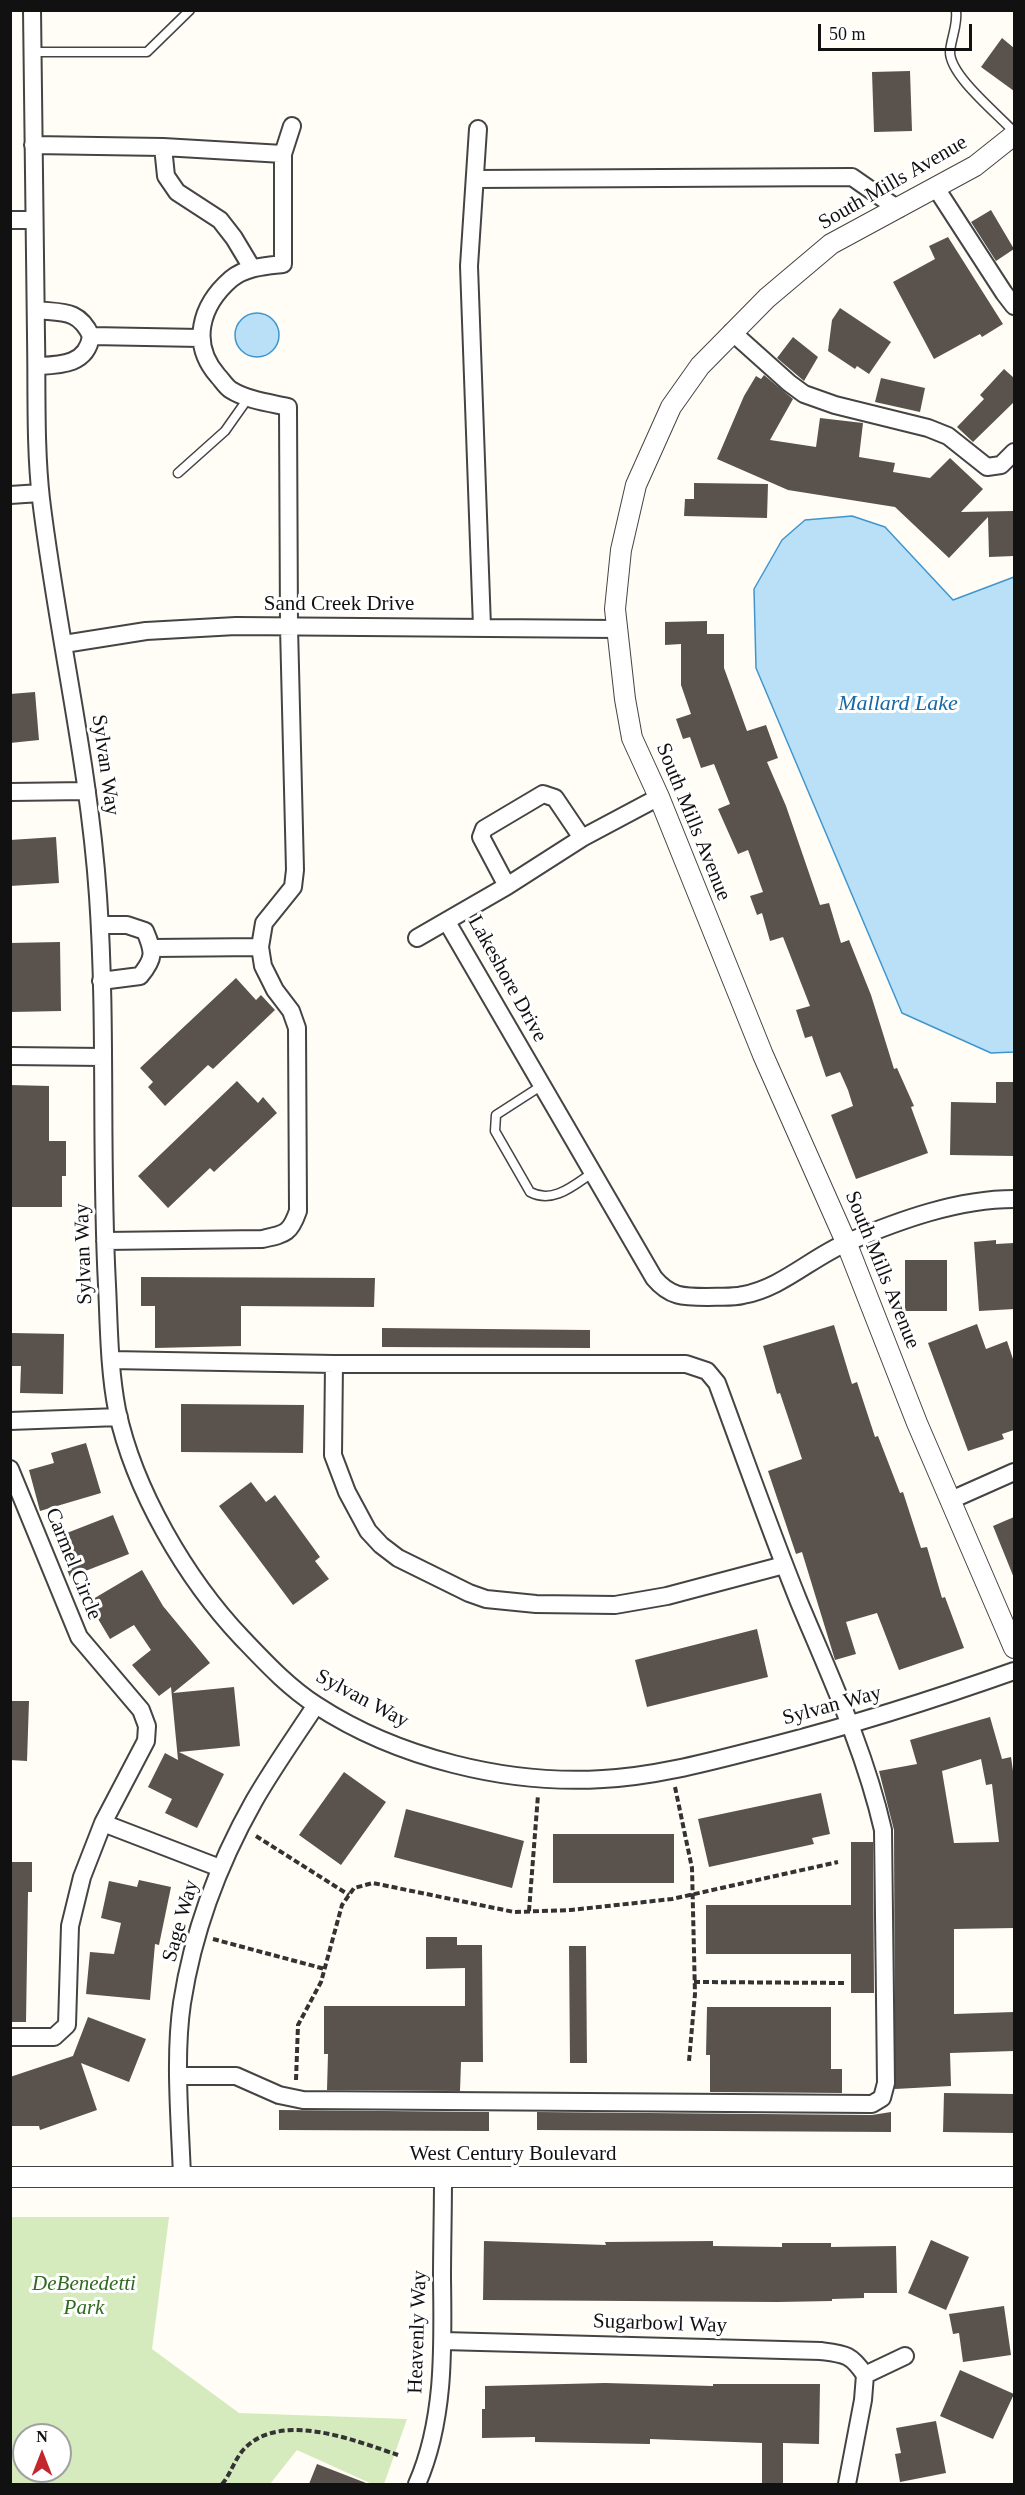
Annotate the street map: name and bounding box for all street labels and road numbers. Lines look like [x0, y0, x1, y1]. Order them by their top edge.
street label: South Mills Avenue [814, 130, 972, 236]
street label: Sand Creek Drive [264, 591, 414, 617]
street label: Sylvan Way [85, 713, 125, 817]
street label: South Mills Avenue [650, 740, 736, 904]
street label: Lakeshore Drive [462, 911, 552, 1047]
street label: South Mills Avenue [839, 1188, 925, 1352]
street label: Sylvan Way [70, 1203, 98, 1305]
street label: Carmel Circle [39, 1504, 107, 1624]
street label: Sylvan Way [311, 1664, 413, 1734]
street label: Sylvan Way [780, 1681, 884, 1731]
street label: Sage Way [157, 1877, 205, 1965]
street label: West Century Boulevard [409, 2141, 617, 2167]
street label: Heavenly Way [403, 2270, 433, 2394]
street label: Sugarbowl Way [592, 2309, 728, 2339]

